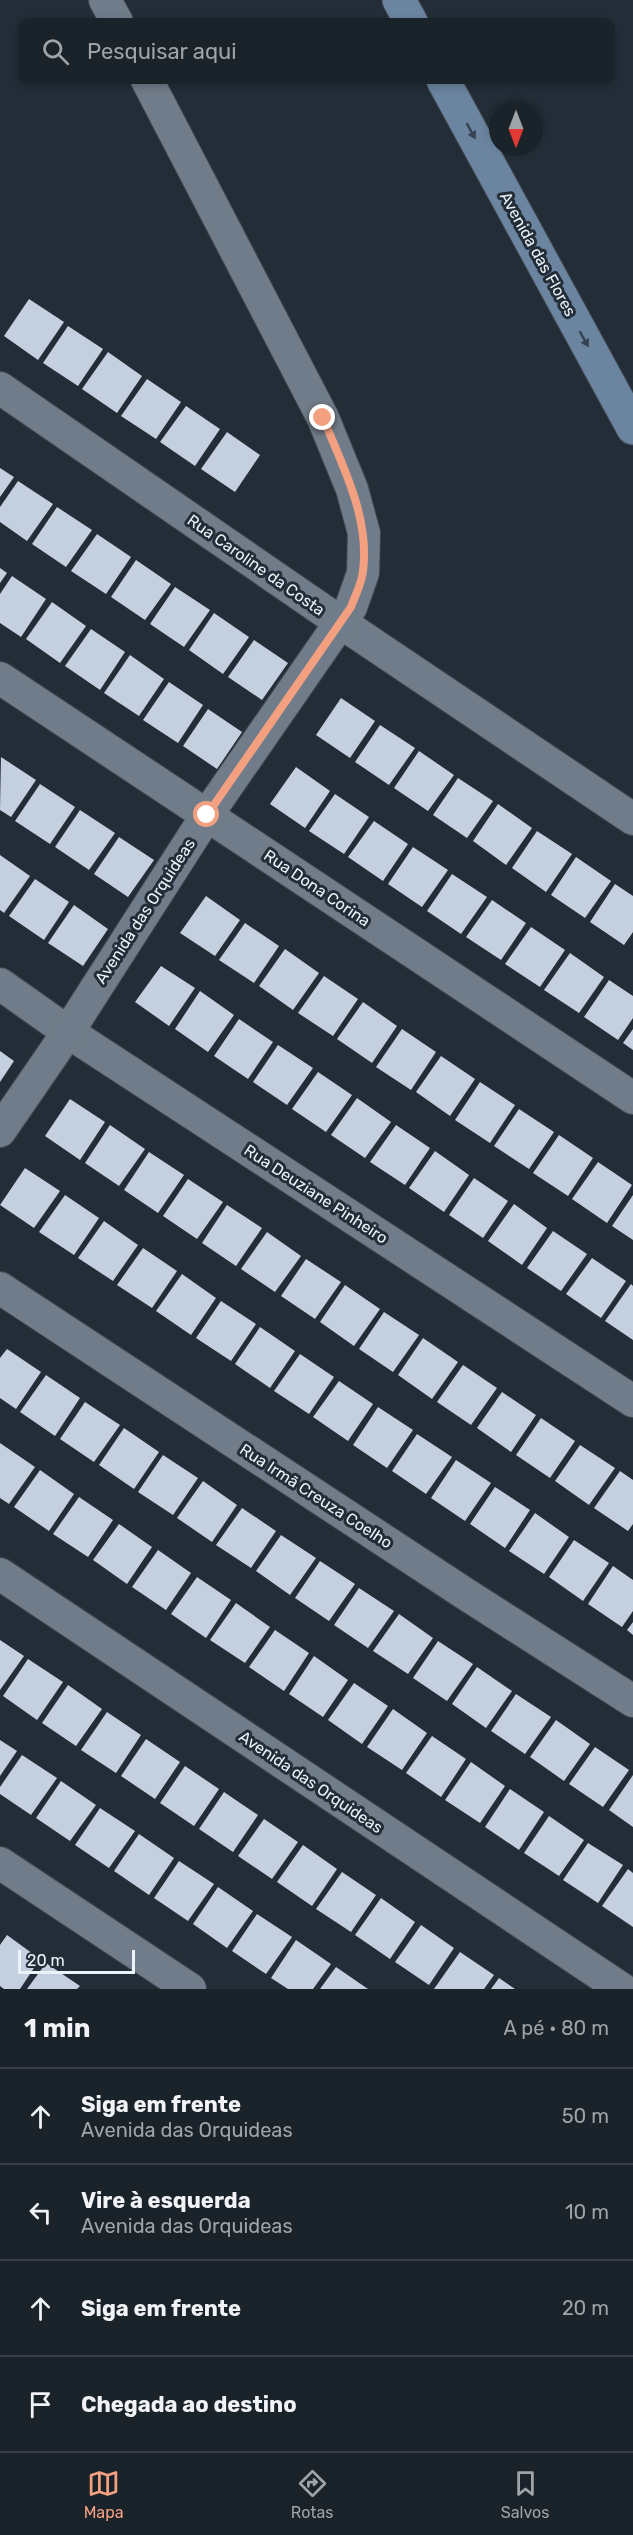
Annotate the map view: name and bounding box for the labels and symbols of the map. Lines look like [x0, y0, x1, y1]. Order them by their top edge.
north arrow [489, 102, 543, 156]
one-way arrow [466, 123, 476, 140]
street label: Avenida das Flores [496, 188, 580, 320]
one-way arrow [579, 331, 589, 348]
route end [309, 404, 335, 430]
street label: Rua Caroline da Costa [184, 510, 328, 620]
route start [193, 801, 219, 827]
street label: Avenida das Orquideas [91, 835, 199, 987]
street label: Rua Dona Corina [260, 845, 374, 931]
street label: Rua Deuziane Pinheiro [241, 1140, 391, 1248]
street label: Rua Irmã Creuza Coelho [236, 1440, 396, 1552]
street label: Avenida das Orquideas [236, 1727, 386, 1837]
scale bar [18, 1947, 135, 1974]

